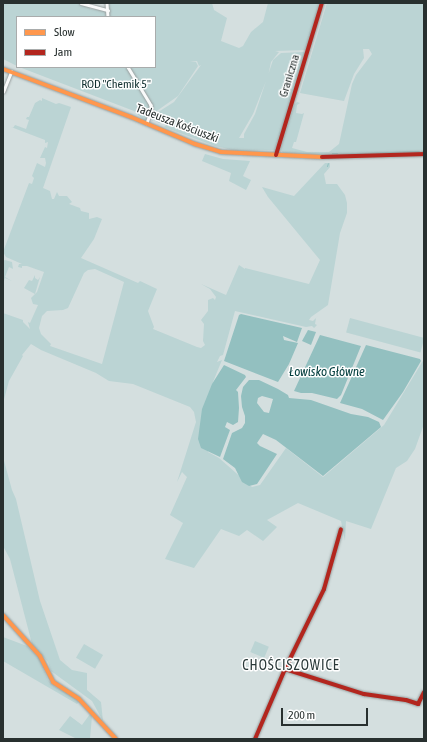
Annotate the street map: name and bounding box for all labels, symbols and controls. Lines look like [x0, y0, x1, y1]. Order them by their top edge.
legend [16, 16, 156, 68]
text: Slow [54, 25, 75, 39]
text: Jam [54, 45, 72, 59]
street label: Graniczna [277, 53, 303, 99]
park label: ROD "Chemik 5" [81, 78, 151, 92]
street label: Tadeusza Kościuszki [134, 102, 220, 146]
water label: Łowisko Główne [289, 364, 365, 380]
district label: CHOŚCISZOWICE [242, 657, 340, 673]
scale bar [283, 700, 370, 726]
text: 200 m [288, 708, 315, 722]

